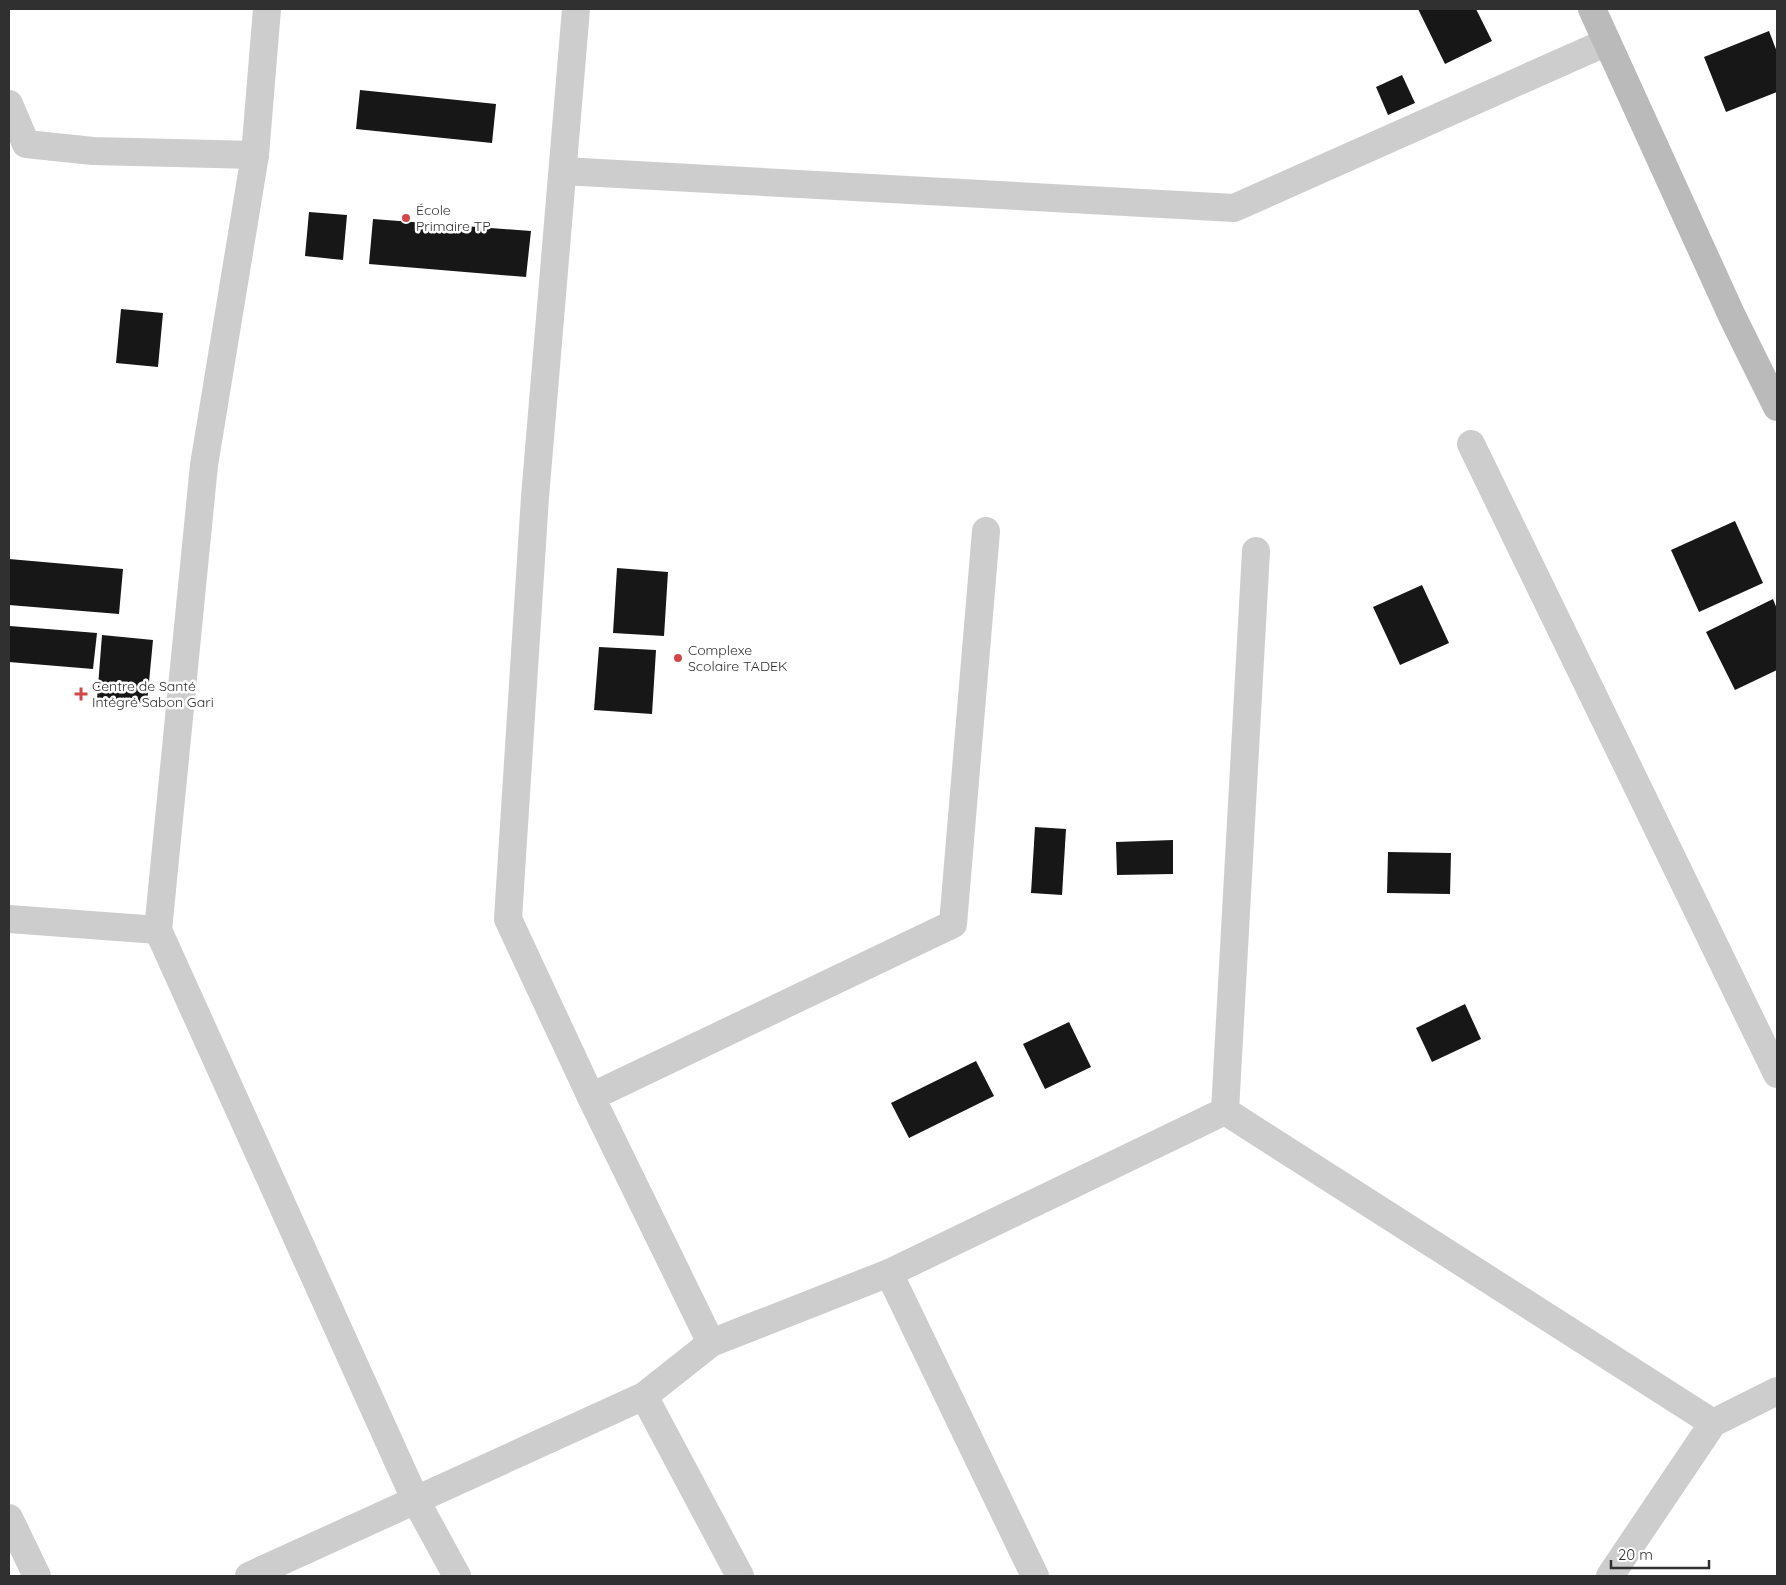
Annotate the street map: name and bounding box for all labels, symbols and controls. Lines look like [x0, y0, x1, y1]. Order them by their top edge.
place label: École Primaire TP [416, 201, 491, 235]
marker: École Primaire TP [400, 212, 412, 224]
place label: Complexe Scolaire TADEK [688, 641, 787, 675]
marker: Complexe Scolaire TADEK [672, 652, 684, 664]
place label: Centre de Santé Intégré Sabon Gari [92, 677, 214, 711]
marker: Centre de Santé Intégré Sabon Gari [74, 687, 88, 701]
scale bar [1611, 1538, 1708, 1570]
text: 20 m [1618, 1545, 1653, 1564]

